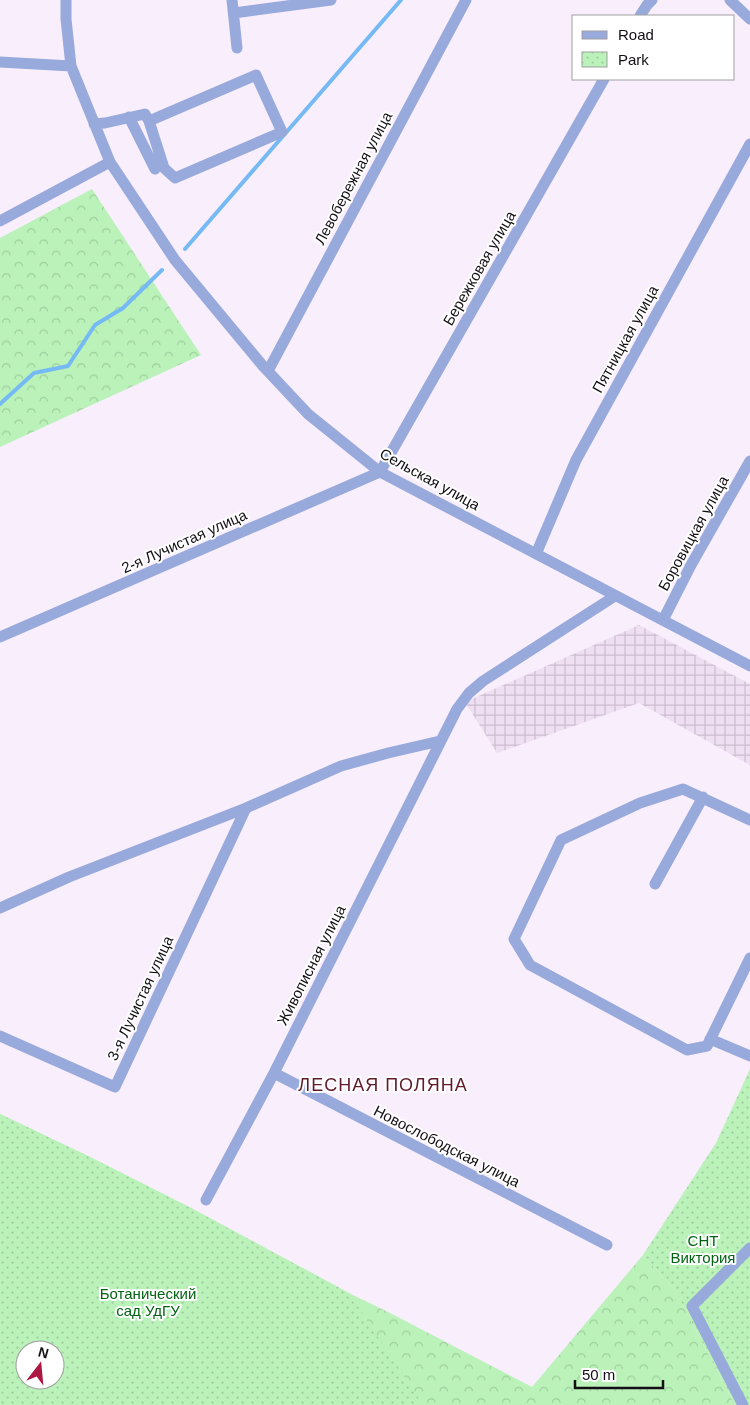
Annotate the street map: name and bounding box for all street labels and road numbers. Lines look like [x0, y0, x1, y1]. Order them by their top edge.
street label: Левобережная улица [311, 108, 396, 247]
street label: Бережковая улица [439, 207, 519, 328]
street label: Пятницкая улица [589, 282, 662, 396]
street label: Сельская улица [377, 445, 483, 514]
street label: Боровицкая улица [654, 472, 732, 593]
street label: 2-я Лучистая улица [119, 505, 250, 576]
street label: Живописная улица [273, 902, 349, 1028]
street label: 3-я Лучистая улица [104, 932, 177, 1063]
street label: Новослободская улица [371, 1102, 523, 1191]

